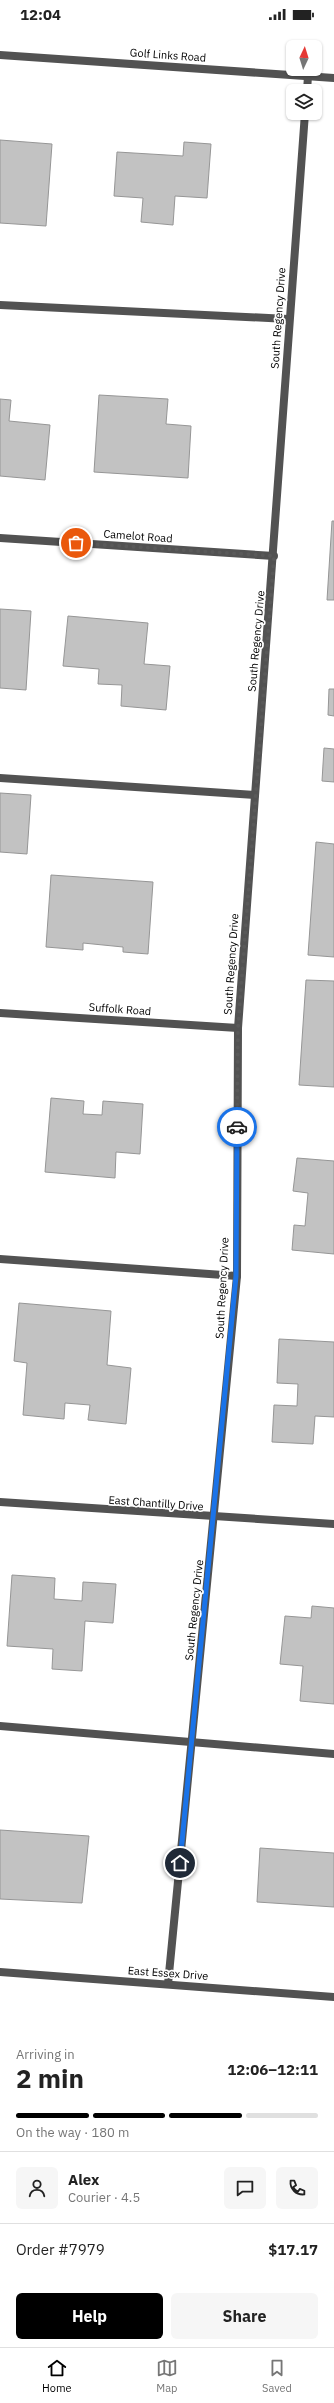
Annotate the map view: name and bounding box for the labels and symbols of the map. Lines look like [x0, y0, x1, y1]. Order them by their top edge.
north arrow [286, 40, 322, 76]
street label: Golf Links Road [129, 45, 207, 65]
street label: South Regency Drive [267, 267, 289, 369]
pin [59, 526, 93, 560]
street label: Camelot Road [103, 527, 173, 545]
street label: South Regency Drive [245, 590, 267, 692]
street label: South Regency Drive [220, 913, 242, 1015]
street label: Suffolk Road [88, 1000, 152, 1018]
courier [217, 1107, 257, 1147]
street label: South Regency Drive [212, 1237, 232, 1339]
street label: East Chantilly Drive [108, 1493, 204, 1513]
street label: South Regency Drive [182, 1559, 206, 1661]
pin [163, 1846, 197, 1880]
street label: East Essex Drive [127, 1963, 209, 1983]

